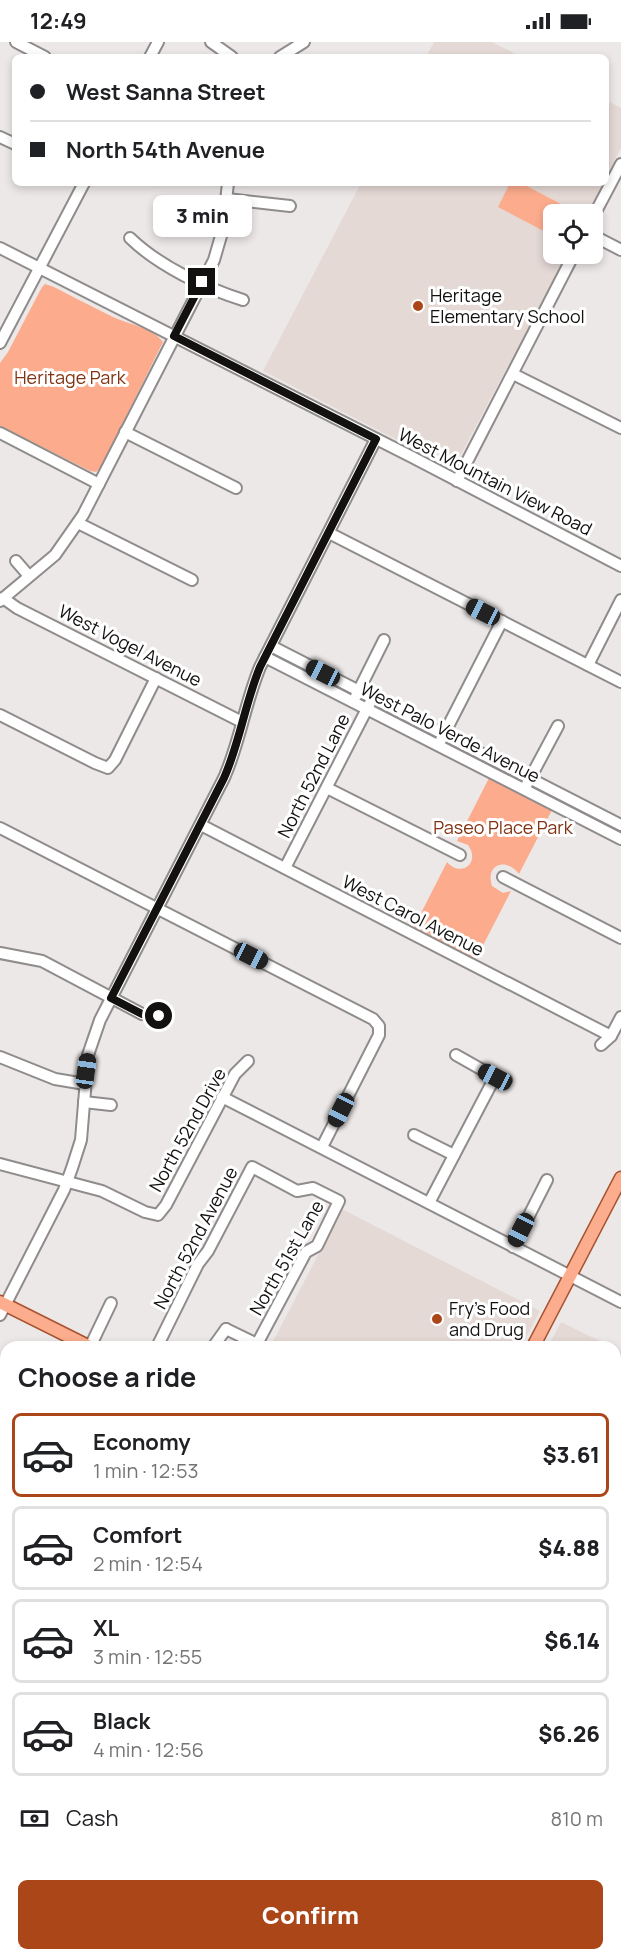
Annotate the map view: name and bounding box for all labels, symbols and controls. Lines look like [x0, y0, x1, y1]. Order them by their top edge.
text: 12:49 [30, 6, 87, 36]
text: West Sanna Street [66, 77, 266, 107]
text: North 54th Avenue [66, 135, 265, 165]
callout: 3 min [152, 195, 252, 237]
text: 3 min [176, 202, 229, 229]
map controls [543, 204, 603, 264]
button: locate [543, 204, 603, 264]
route end [188, 268, 215, 295]
place label: Heritage Elementary School [430, 283, 585, 328]
marker: Heritage Elementary School [411, 299, 425, 313]
park label: Heritage Park [14, 365, 127, 389]
street label: West Mountain View Road [395, 422, 596, 540]
car [463, 596, 503, 628]
street label: West Vogel Avenue [55, 599, 206, 692]
car [303, 657, 343, 689]
street label: West Palo Verde Avenue [357, 676, 544, 788]
street label: North 52nd Lane [271, 709, 355, 842]
park label: Paseo Place Park [433, 815, 574, 839]
street label: West Carol Avenue [339, 869, 488, 961]
car [231, 940, 271, 972]
route start [145, 1002, 172, 1029]
car [75, 1052, 97, 1090]
car [475, 1061, 515, 1093]
street label: North 52nd Drive [143, 1063, 231, 1196]
car [325, 1090, 357, 1130]
street label: North 52nd Avenue [148, 1162, 243, 1313]
street label: North 51st Lane [243, 1196, 329, 1319]
car [505, 1210, 537, 1250]
place label: Fry's Food and Drug [449, 1296, 530, 1341]
marker: Fry's Food and Drug [430, 1312, 444, 1326]
text: Choose a ride [18, 1358, 196, 1395]
text: Economy [93, 1427, 191, 1457]
icon: car [21, 1428, 75, 1482]
text: $3.61 [543, 1440, 600, 1470]
text: 1 min · 12:53 [93, 1457, 199, 1484]
text: Comfort [93, 1520, 182, 1550]
icon: car [21, 1521, 75, 1575]
text: $4.88 [538, 1533, 600, 1563]
text: 2 min · 12:54 [93, 1550, 203, 1577]
text: XL [93, 1613, 119, 1643]
icon: car [21, 1614, 75, 1668]
text: $6.14 [544, 1626, 600, 1656]
text: 3 min · 12:55 [93, 1643, 202, 1670]
text: Black [93, 1706, 150, 1736]
icon: car [21, 1707, 75, 1761]
text: $6.26 [538, 1719, 600, 1749]
text: 4 min · 12:56 [93, 1736, 204, 1763]
icon: cash [18, 1802, 51, 1835]
text: Cash [66, 1803, 119, 1833]
text: 810 m [550, 1805, 603, 1832]
button: Confirm [18, 1880, 603, 1949]

